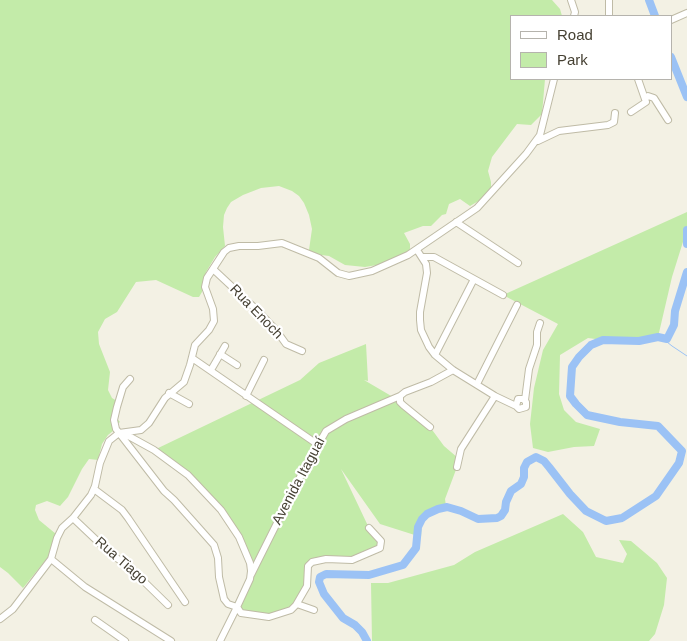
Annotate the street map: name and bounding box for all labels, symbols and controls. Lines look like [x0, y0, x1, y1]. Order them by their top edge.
legend [510, 15, 672, 80]
text: Road [557, 26, 593, 43]
text: Park [557, 51, 588, 68]
street label: Rua Enoch [226, 281, 286, 343]
street label: Avenida Itaguaí [269, 434, 329, 528]
street label: Rua Tiago [91, 534, 151, 588]

